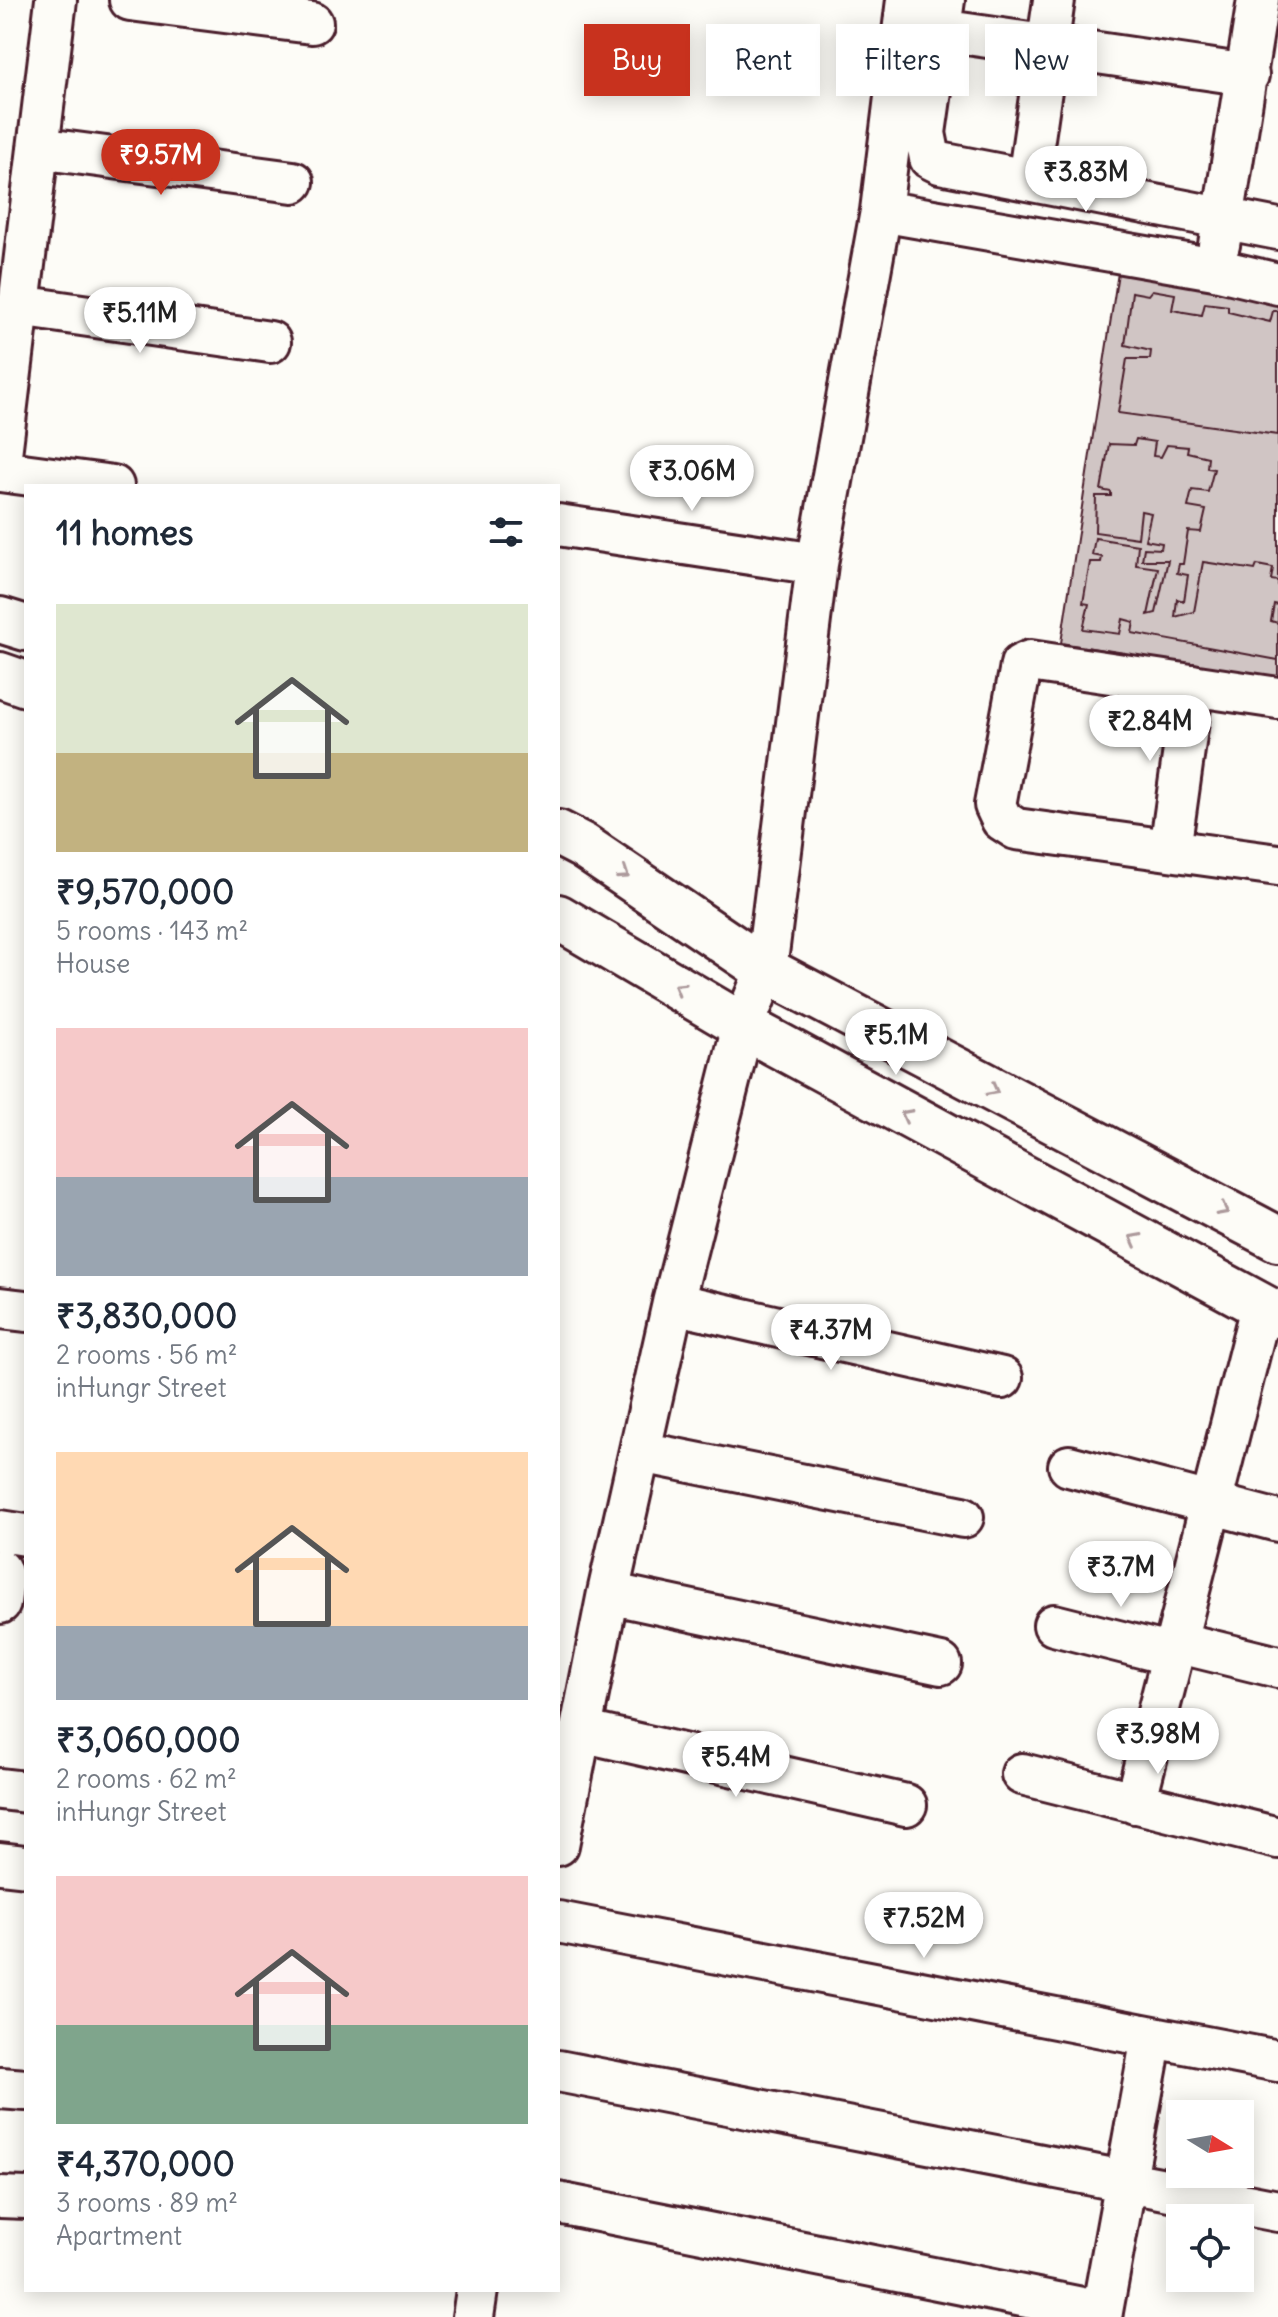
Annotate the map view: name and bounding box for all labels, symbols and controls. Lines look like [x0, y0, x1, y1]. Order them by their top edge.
chip: Buy [584, 24, 690, 96]
chip: Rent [706, 24, 820, 96]
chip: Filters [836, 24, 969, 96]
chip: New [985, 24, 1097, 96]
pin: ₹9.57M [96, 129, 226, 197]
text: ₹9.57M [119, 138, 203, 171]
pin: ₹3.83M [1021, 146, 1151, 214]
text: ₹3.83M [1043, 155, 1129, 188]
pin: ₹5.11M [75, 287, 205, 355]
text: ₹5.11M [102, 296, 178, 329]
pin: ₹3.06M [627, 445, 757, 513]
text: ₹3.06M [648, 454, 736, 487]
icon: filters [484, 510, 528, 554]
text: 11 homes [56, 511, 193, 554]
icon: home [220, 656, 364, 800]
pin: ₹2.84M [1085, 695, 1215, 763]
text: ₹2.84M [1107, 704, 1193, 737]
one-way arrow [616, 864, 630, 879]
text: ₹9,570,000 [56, 870, 234, 913]
text: 5 rooms · 143 m² [56, 914, 248, 947]
text: House [56, 947, 130, 980]
one-way arrow [673, 983, 688, 998]
pin: ₹5.1M [840, 1009, 952, 1077]
text: ₹5.1M [863, 1018, 929, 1051]
icon: home [220, 1080, 364, 1224]
one-way arrow [985, 1080, 1000, 1095]
one-way arrow [900, 1109, 915, 1124]
one-way arrow [1215, 1201, 1230, 1216]
one-way arrow [1129, 1233, 1143, 1248]
text: ₹3,830,000 [56, 1294, 237, 1337]
pin: ₹4.37M [766, 1304, 896, 1372]
text: ₹4.37M [789, 1313, 873, 1346]
text: 2 rooms · 56 m² [56, 1338, 237, 1371]
text: inHungr Street [56, 1371, 226, 1404]
icon: home [220, 1504, 364, 1648]
pin: ₹3.7M [1065, 1541, 1177, 1609]
text: ₹3.7M [1087, 1550, 1155, 1583]
pin: ₹3.98M [1093, 1708, 1223, 1776]
text: ₹3.98M [1115, 1717, 1201, 1750]
text: ₹3,060,000 [56, 1718, 241, 1761]
pin: ₹5.4M [680, 1731, 792, 1799]
text: ₹5.4M [701, 1740, 771, 1773]
text: 2 rooms · 62 m² [56, 1762, 237, 1795]
text: inHungr Street [56, 1795, 226, 1828]
pin: ₹7.52M [859, 1892, 989, 1960]
text: ₹7.52M [882, 1901, 966, 1934]
icon: home [220, 1928, 364, 2072]
north arrow [1166, 2100, 1254, 2188]
map controls [1166, 2100, 1254, 2292]
text: ₹4,370,000 [56, 2142, 235, 2185]
text: 3 rooms · 89 m² [56, 2186, 238, 2219]
button: locate [1166, 2204, 1254, 2292]
text: Apartment [56, 2219, 182, 2252]

